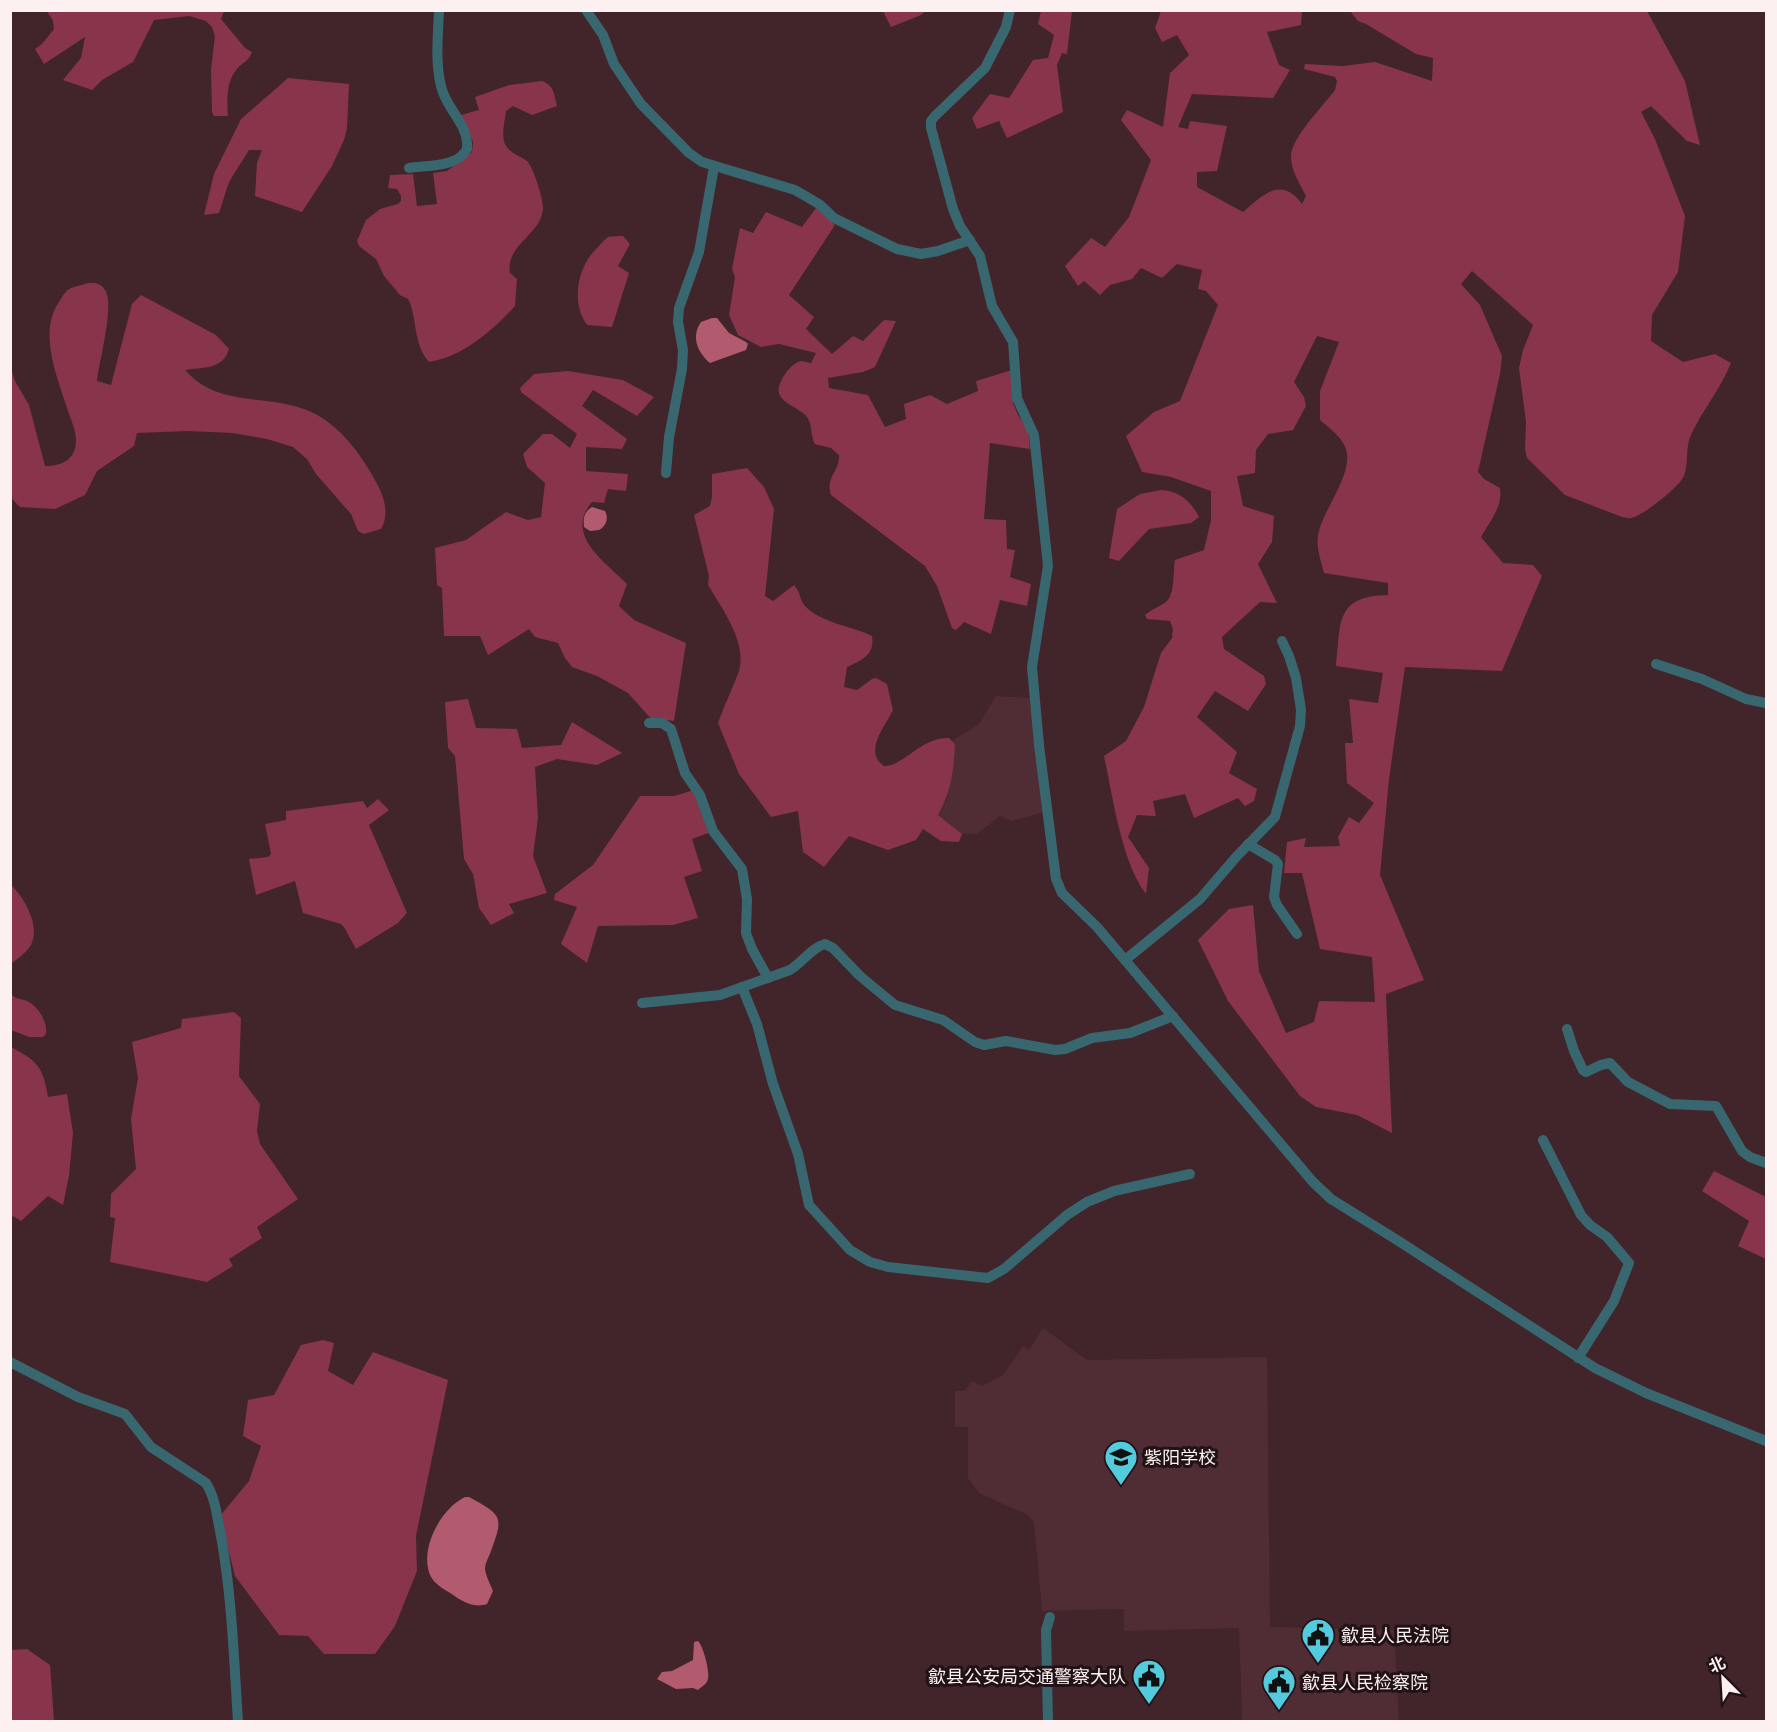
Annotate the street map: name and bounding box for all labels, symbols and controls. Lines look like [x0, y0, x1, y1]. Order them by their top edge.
school or university icon: 紫阳学校 [1103, 1439, 1139, 1486]
place label: 紫阳学校 [1144, 1445, 1216, 1469]
public building icon: 歙县人民法院 [1300, 1617, 1336, 1664]
place label: 歙县人民法院 [1341, 1623, 1449, 1647]
north arrow [1693, 1648, 1753, 1708]
text: 北 [1705, 1651, 1729, 1678]
public building icon: 歙县公安局交通警察大队 [1131, 1658, 1167, 1705]
place label: 歙县公安局交通警察大队 [928, 1664, 1126, 1688]
public building icon: 歙县人民检察院 [1261, 1664, 1297, 1711]
place label: 歙县人民检察院 [1302, 1670, 1428, 1694]

